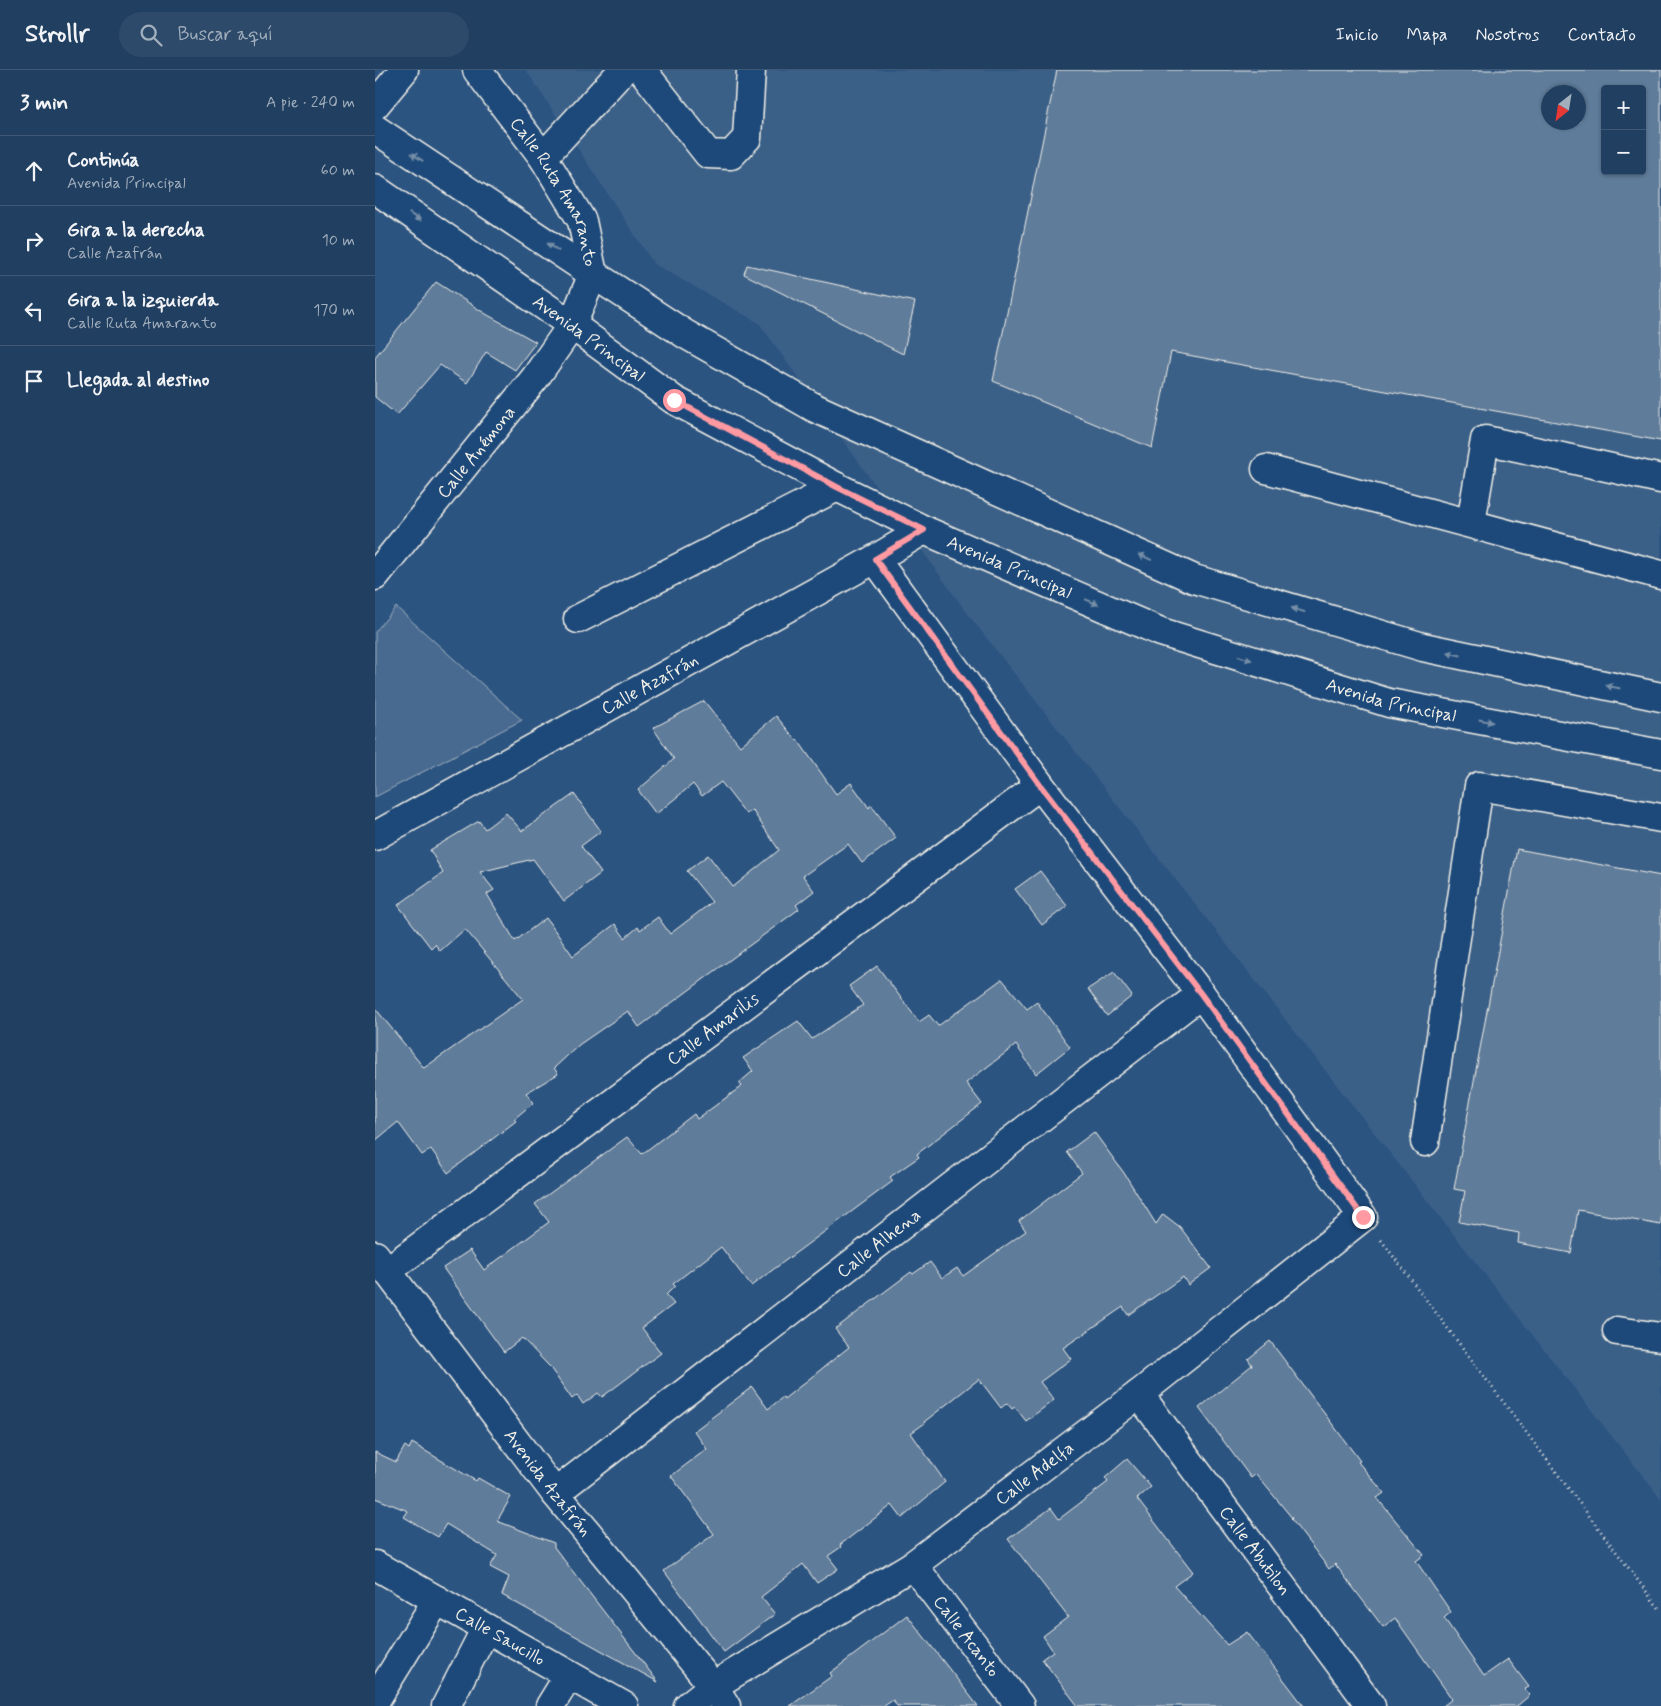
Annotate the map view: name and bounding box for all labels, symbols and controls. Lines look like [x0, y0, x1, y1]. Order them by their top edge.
search box [119, 12, 469, 57]
text: Strollr [25, 19, 89, 50]
icon: search [137, 21, 165, 49]
text: Buscar aquí [177, 22, 273, 47]
text: Inicio [1336, 23, 1378, 47]
text: Mapa [1406, 23, 1447, 47]
text: Nosotros [1475, 23, 1540, 47]
text: Contacto [1568, 23, 1636, 47]
north arrow [1541, 85, 1586, 130]
map controls [1601, 85, 1646, 175]
button: + [1601, 85, 1646, 130]
text: 3 min [20, 89, 68, 117]
text: A pie · 240 m [266, 92, 355, 113]
street label: Calle Ruta Amaranto [504, 113, 602, 269]
button: − [1601, 130, 1646, 175]
text: Continúa [67, 148, 139, 173]
one-way arrow [411, 152, 424, 162]
icon: ahead [20, 157, 48, 185]
text: 60 m [321, 160, 355, 181]
text: Avenida Principal [67, 173, 186, 194]
one-way arrow [408, 212, 422, 222]
text: Gira a la derecha [67, 218, 205, 243]
icon: right [20, 227, 48, 255]
text: 10 m [322, 230, 355, 251]
one-way arrow [546, 242, 559, 252]
text: Calle Azafrán [67, 243, 162, 264]
text: Gira a la izquierda [67, 288, 218, 313]
street label: Avenida Principal [527, 290, 649, 388]
icon: left [20, 297, 48, 325]
text: 170 m [313, 300, 355, 321]
text: Calle Ruta Amaranto [67, 313, 216, 334]
icon: arrive [20, 367, 48, 395]
text: Llegada al destino [67, 368, 209, 393]
route start [663, 389, 686, 412]
street label: Calle Anémona [432, 401, 522, 504]
street label: Avenida Principal [943, 530, 1075, 605]
one-way arrow [1138, 552, 1152, 560]
one-way arrow [1085, 599, 1099, 607]
one-way arrow [1290, 605, 1305, 613]
street label: Calle Azafrán [597, 648, 703, 721]
one-way arrow [1447, 650, 1462, 658]
one-way arrow [1237, 654, 1252, 662]
street label: Avenida Principal [1323, 673, 1458, 728]
one-way arrow [1606, 683, 1621, 691]
one-way arrow [1479, 717, 1494, 725]
street label: Calle Amarilis [662, 987, 764, 1072]
street label: Calle Alhena [832, 1204, 926, 1284]
route end [1352, 1206, 1375, 1229]
street label: Avenida Azafrán [498, 1424, 597, 1542]
street label: Calle Adelfa [991, 1436, 1079, 1511]
street label: Calle Abutilon [1213, 1501, 1296, 1601]
street label: Calle Acanto [927, 1591, 1005, 1682]
street label: Calle Saucillo [450, 1602, 549, 1672]

